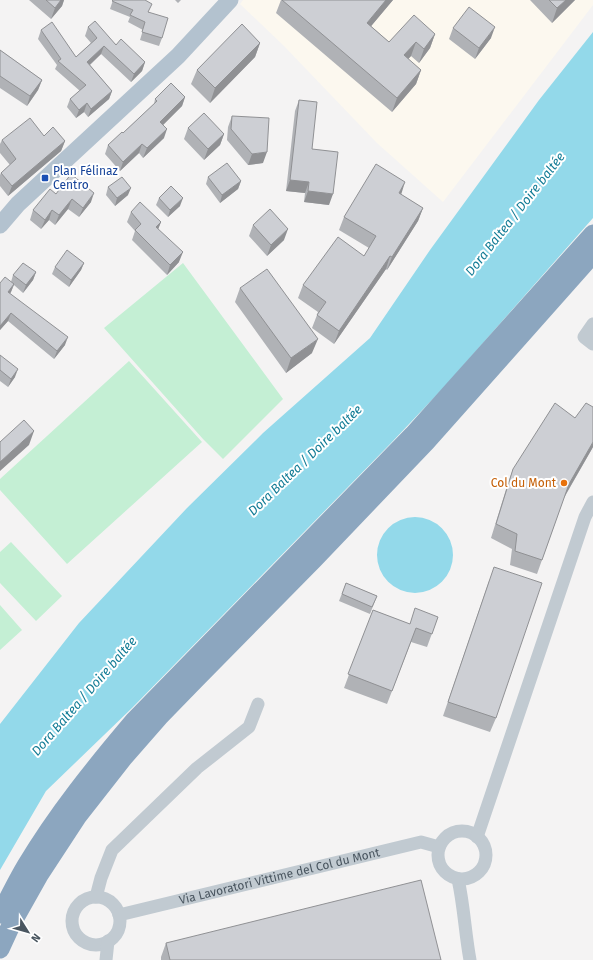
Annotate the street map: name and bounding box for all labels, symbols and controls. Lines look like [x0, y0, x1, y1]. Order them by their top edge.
water label: Dora Baltea / Doire baltée [462, 149, 568, 279]
place label: Plan Félinaz Centro [53, 164, 118, 192]
marker: Plan Félinaz Centro [40, 173, 50, 183]
water label: Dora Baltea / Doire baltée [245, 401, 365, 518]
place label: Col du Mont [491, 476, 557, 490]
marker: Col du Mont [559, 478, 569, 488]
water label: Dora Baltea / Doire baltée [28, 633, 140, 758]
street label: Via Lavoratori Vittime del Col du Mont [178, 845, 382, 907]
north arrow [8, 912, 48, 952]
text: N [28, 931, 43, 945]

